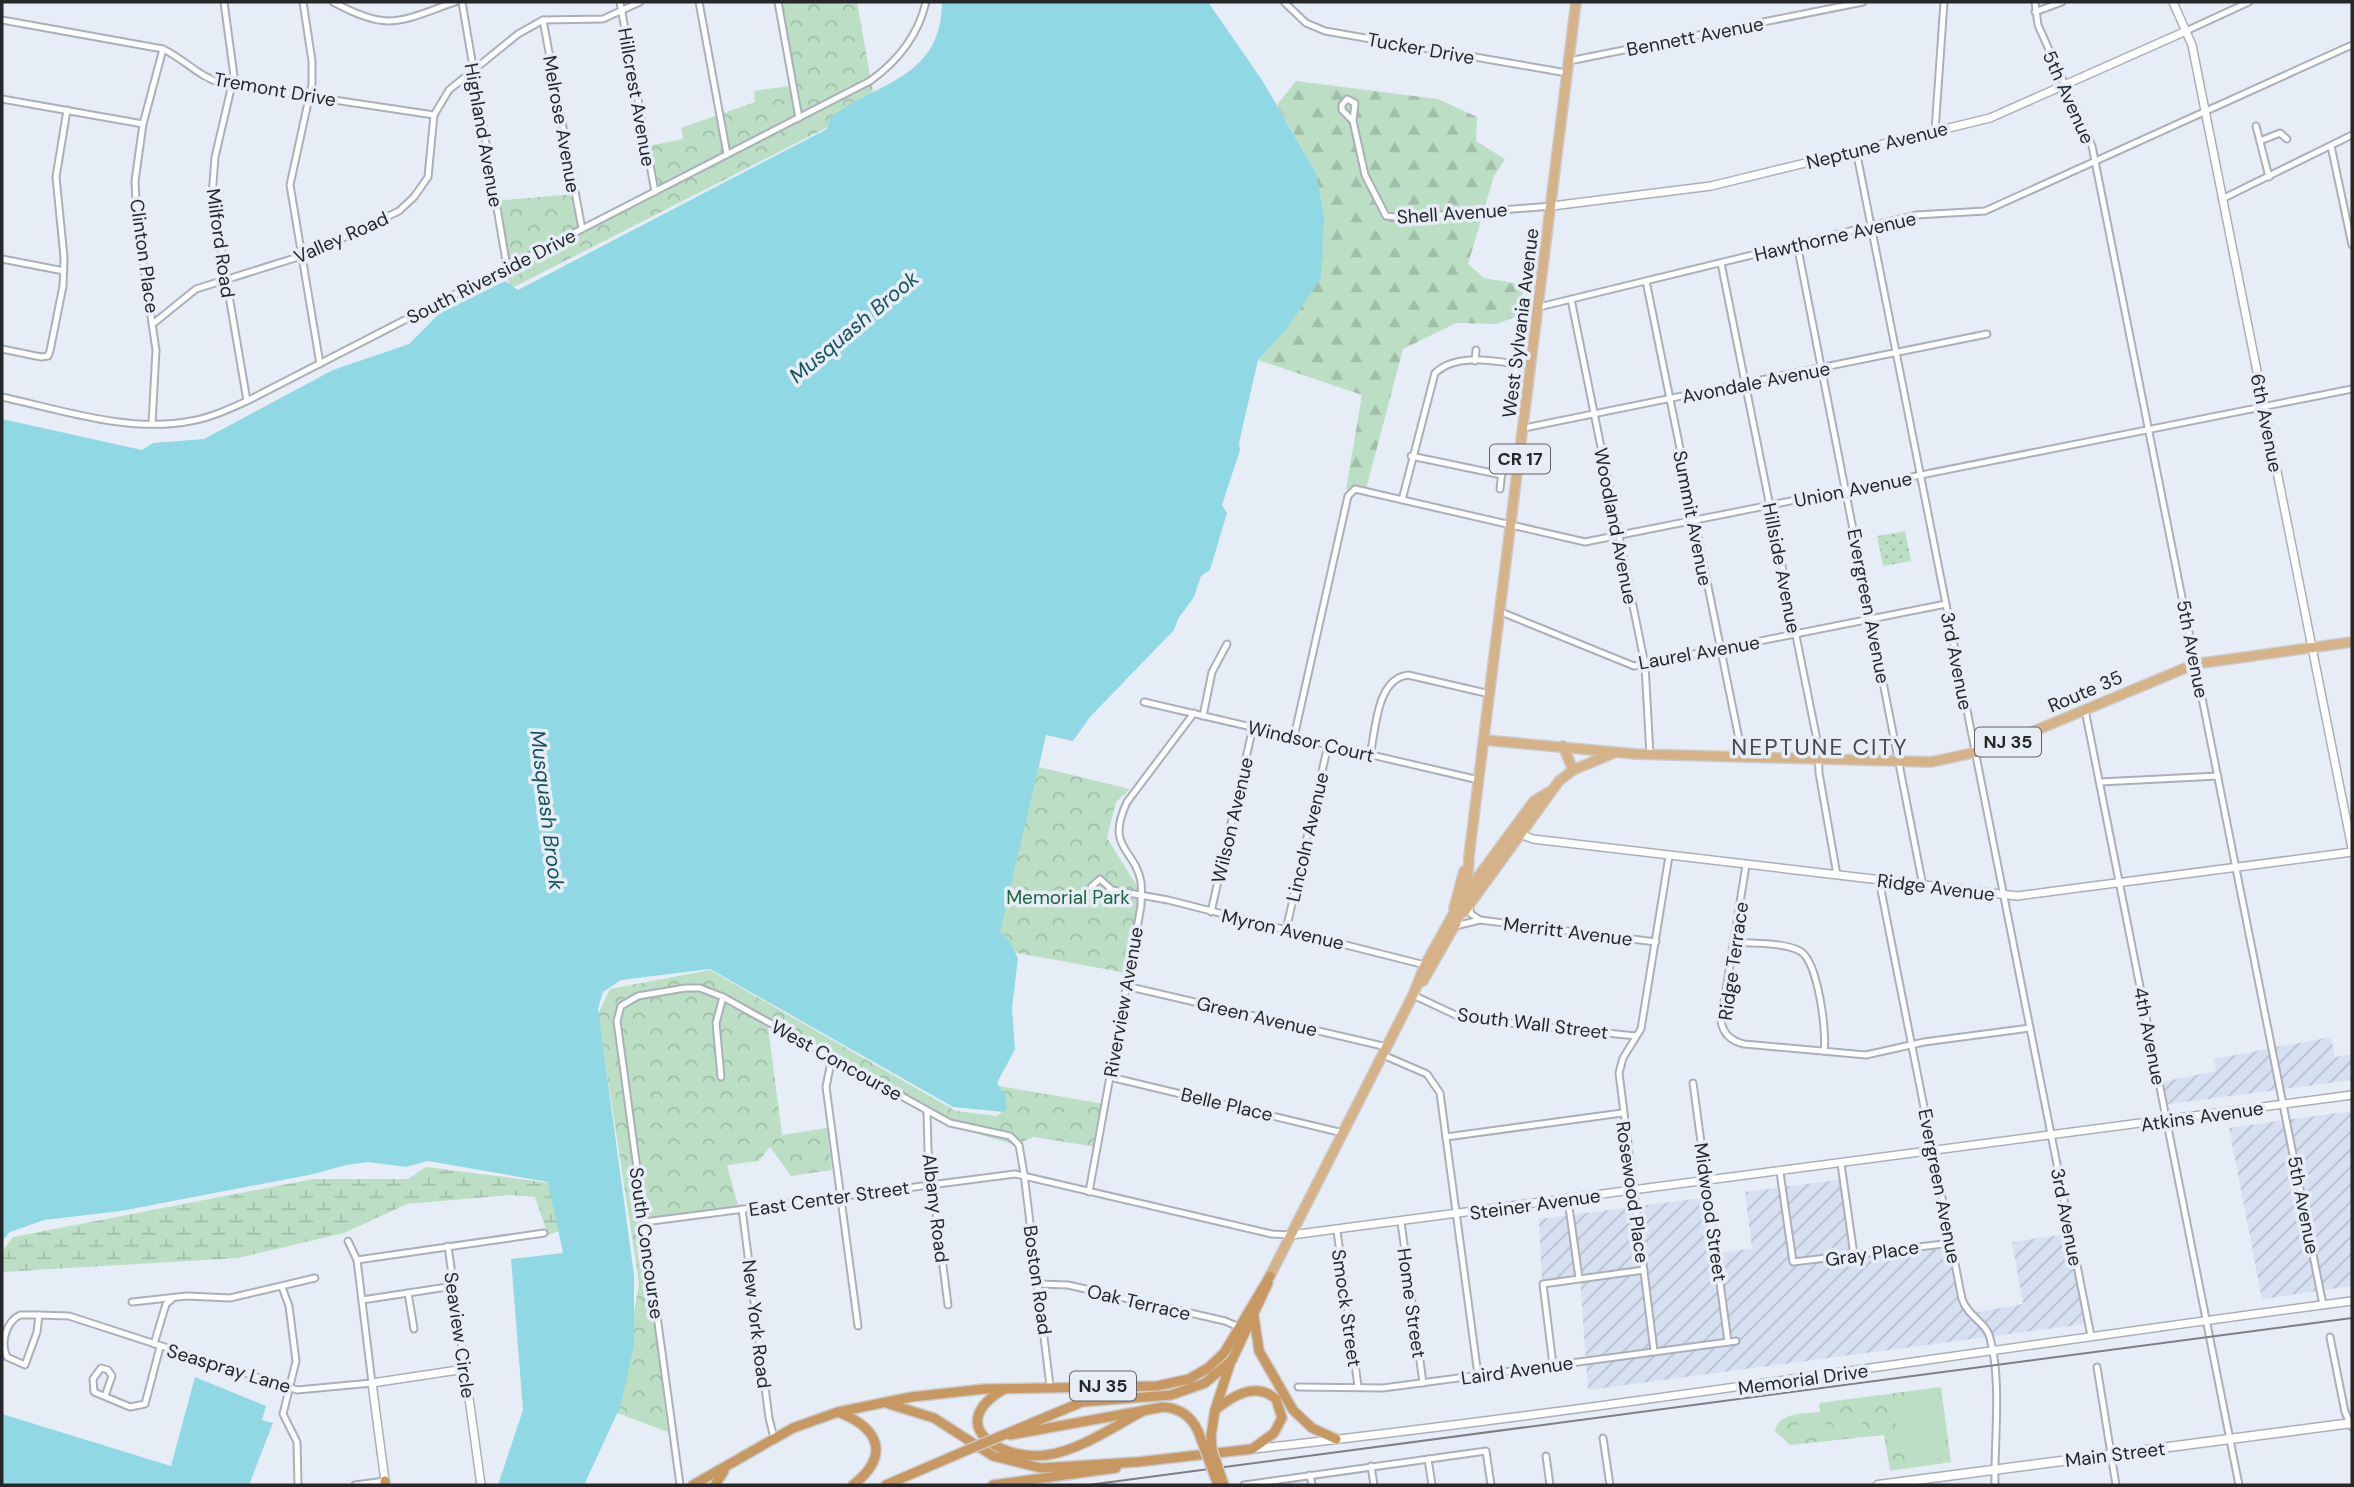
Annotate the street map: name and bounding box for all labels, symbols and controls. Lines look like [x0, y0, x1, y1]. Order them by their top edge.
street label: Bennett Avenue [1624, 11, 1766, 62]
street label: Hillcrest Avenue [612, 26, 661, 168]
street label: Tucker Drive [1365, 27, 1476, 70]
street label: 5th Avenue [2037, 47, 2100, 148]
street label: Melrose Avenue [537, 54, 586, 195]
street label: Highland Avenue [459, 61, 508, 209]
street label: Tremont Drive [212, 66, 338, 113]
street label: Neptune Avenue [1804, 116, 1951, 175]
street label: Milford Road [200, 187, 241, 299]
street label: Clinton Place [124, 197, 165, 315]
street label: Shell Avenue [1396, 197, 1508, 230]
street label: Valley Road [290, 206, 392, 269]
street label: Hawthorne Avenue [1752, 206, 1919, 267]
street label: South Riverside Drive [402, 223, 580, 330]
street label: West Sylvania Avenue [1496, 227, 1545, 419]
water label: Musquash Brook [783, 264, 925, 390]
street label: Avondale Avenue [1680, 356, 1832, 409]
street label: 6th Avenue [2245, 372, 2288, 475]
road number: CR 17 [1490, 444, 1550, 474]
street label: Woodland Avenue [1588, 446, 1643, 606]
street label: Summit Avenue [1667, 448, 1718, 588]
street label: Union Avenue [1792, 466, 1914, 513]
street label: Hillside Avenue [1757, 501, 1806, 635]
street label: Evergreen Avenue [1841, 527, 1896, 686]
street label: 5th Avenue [2171, 598, 2214, 700]
street label: 3rd Avenue [1935, 610, 1978, 712]
street label: Laurel Avenue [1637, 630, 1762, 675]
street label: Route 35 [2044, 665, 2126, 718]
street label: Windsor Court [1245, 715, 1377, 768]
water label: Musquash Brook [523, 728, 571, 892]
road number: NJ 35 [1975, 728, 2041, 756]
district label: NEPTUNE CITY [1731, 732, 1909, 762]
street label: Wilson Avenue [1206, 755, 1259, 886]
street label: Lincoln Avenue [1280, 770, 1335, 904]
street label: Ridge Avenue [1876, 868, 1996, 907]
park label: Memorial Park [1006, 885, 1130, 910]
street label: Ridge Terrace [1713, 900, 1754, 1022]
street label: Myron Avenue [1219, 903, 1347, 956]
street label: Merritt Avenue [1502, 911, 1634, 952]
street label: Riverview Avenue [1098, 925, 1149, 1079]
street label: 4th Avenue [2128, 985, 2171, 1087]
street label: Green Avenue [1194, 990, 1320, 1043]
street label: South Wall Street [1456, 1002, 1610, 1045]
street label: West Concourse [767, 1014, 907, 1107]
street label: Belle Place [1178, 1082, 1275, 1127]
street label: Atkins Avenue [2139, 1096, 2265, 1137]
street label: Evergreen Avenue [1912, 1107, 1967, 1266]
street label: Rosewood Place [1610, 1120, 1655, 1265]
street label: Midwood Street [1688, 1141, 1733, 1283]
street label: Albany Road [916, 1152, 955, 1264]
street label: 5th Avenue [2282, 1154, 2325, 1256]
street label: South Concourse [623, 1166, 670, 1320]
street label: 3rd Avenue [2045, 1166, 2088, 1268]
street label: East Center Street [747, 1175, 911, 1222]
street label: Steiner Avenue [1468, 1183, 1602, 1226]
street label: Boston Road [1017, 1224, 1058, 1337]
street label: Gray Place [1824, 1235, 1921, 1272]
street label: Home Street [1391, 1246, 1432, 1360]
street label: Smock Street [1326, 1248, 1367, 1369]
street label: New York Road [736, 1258, 777, 1390]
street label: Seaview Circle [438, 1270, 481, 1400]
street label: Oak Terrace [1085, 1278, 1193, 1327]
street label: Seaspray Lane [164, 1338, 294, 1399]
street label: Laird Avenue [1459, 1350, 1575, 1391]
street label: Memorial Drive [1736, 1358, 1870, 1401]
road number: NJ 35 [1070, 1372, 1136, 1400]
street label: Main Street [2064, 1436, 2167, 1473]

